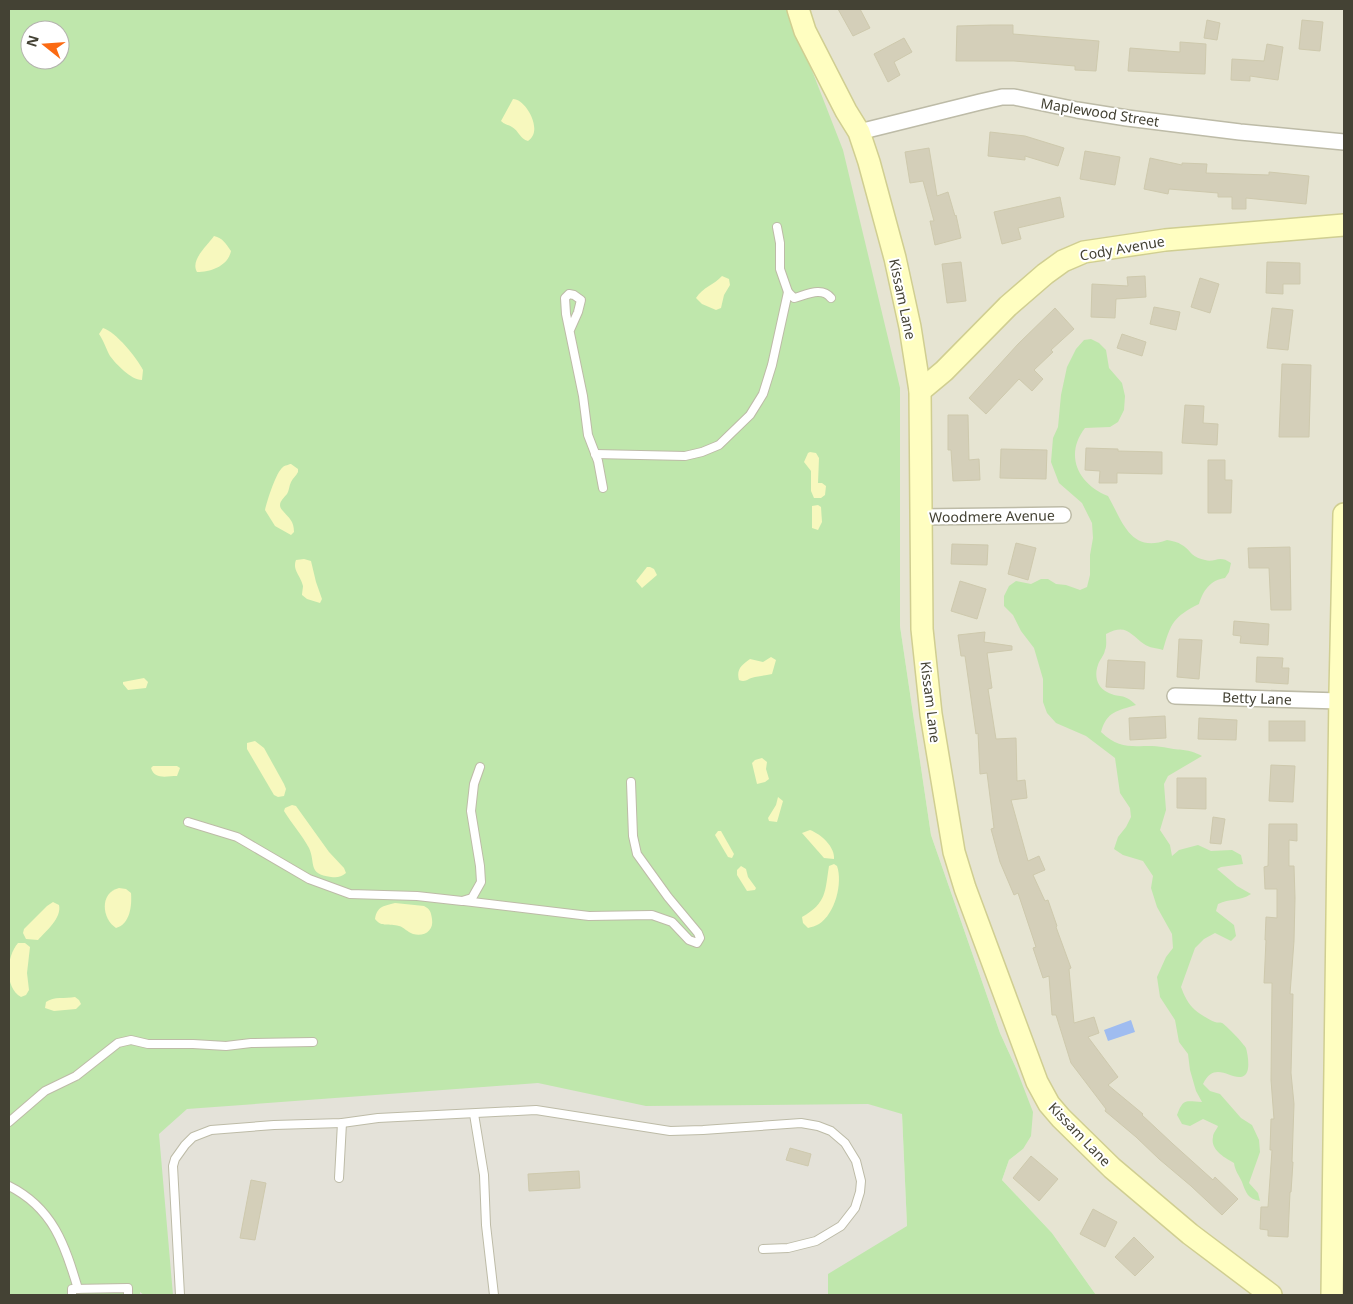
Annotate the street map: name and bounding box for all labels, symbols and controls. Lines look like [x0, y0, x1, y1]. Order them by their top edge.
north arrow [20, 20, 70, 70]
text: N [21, 33, 43, 49]
street label: Maplewood Street [1039, 93, 1161, 131]
street label: Cody Avenue [1078, 231, 1166, 265]
street label: Kissam Lane [885, 257, 921, 341]
street label: Woodmere Avenue [929, 505, 1055, 527]
street label: Kissam Lane [917, 660, 945, 744]
street label: Betty Lane [1222, 687, 1292, 709]
street label: Kissam Lane [1045, 1098, 1115, 1170]

